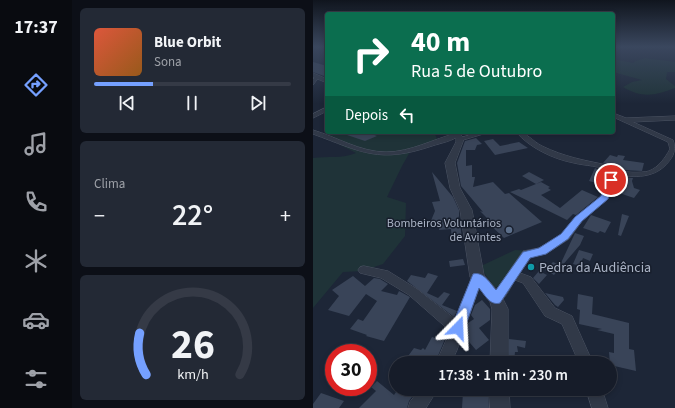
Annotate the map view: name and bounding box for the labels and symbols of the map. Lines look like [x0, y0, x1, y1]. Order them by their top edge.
pin [594, 163, 628, 197]
place label: Bombeiros Voluntários de Avintes [387, 215, 501, 246]
marker: Bombeiros Voluntários de Avintes [504, 225, 514, 235]
place label: Pedra da Audiência [539, 258, 651, 278]
marker: Pedra da Audiência [526, 262, 536, 272]
position arrow [437, 307, 479, 349]
speed limit sign: 30 [325, 344, 377, 396]

